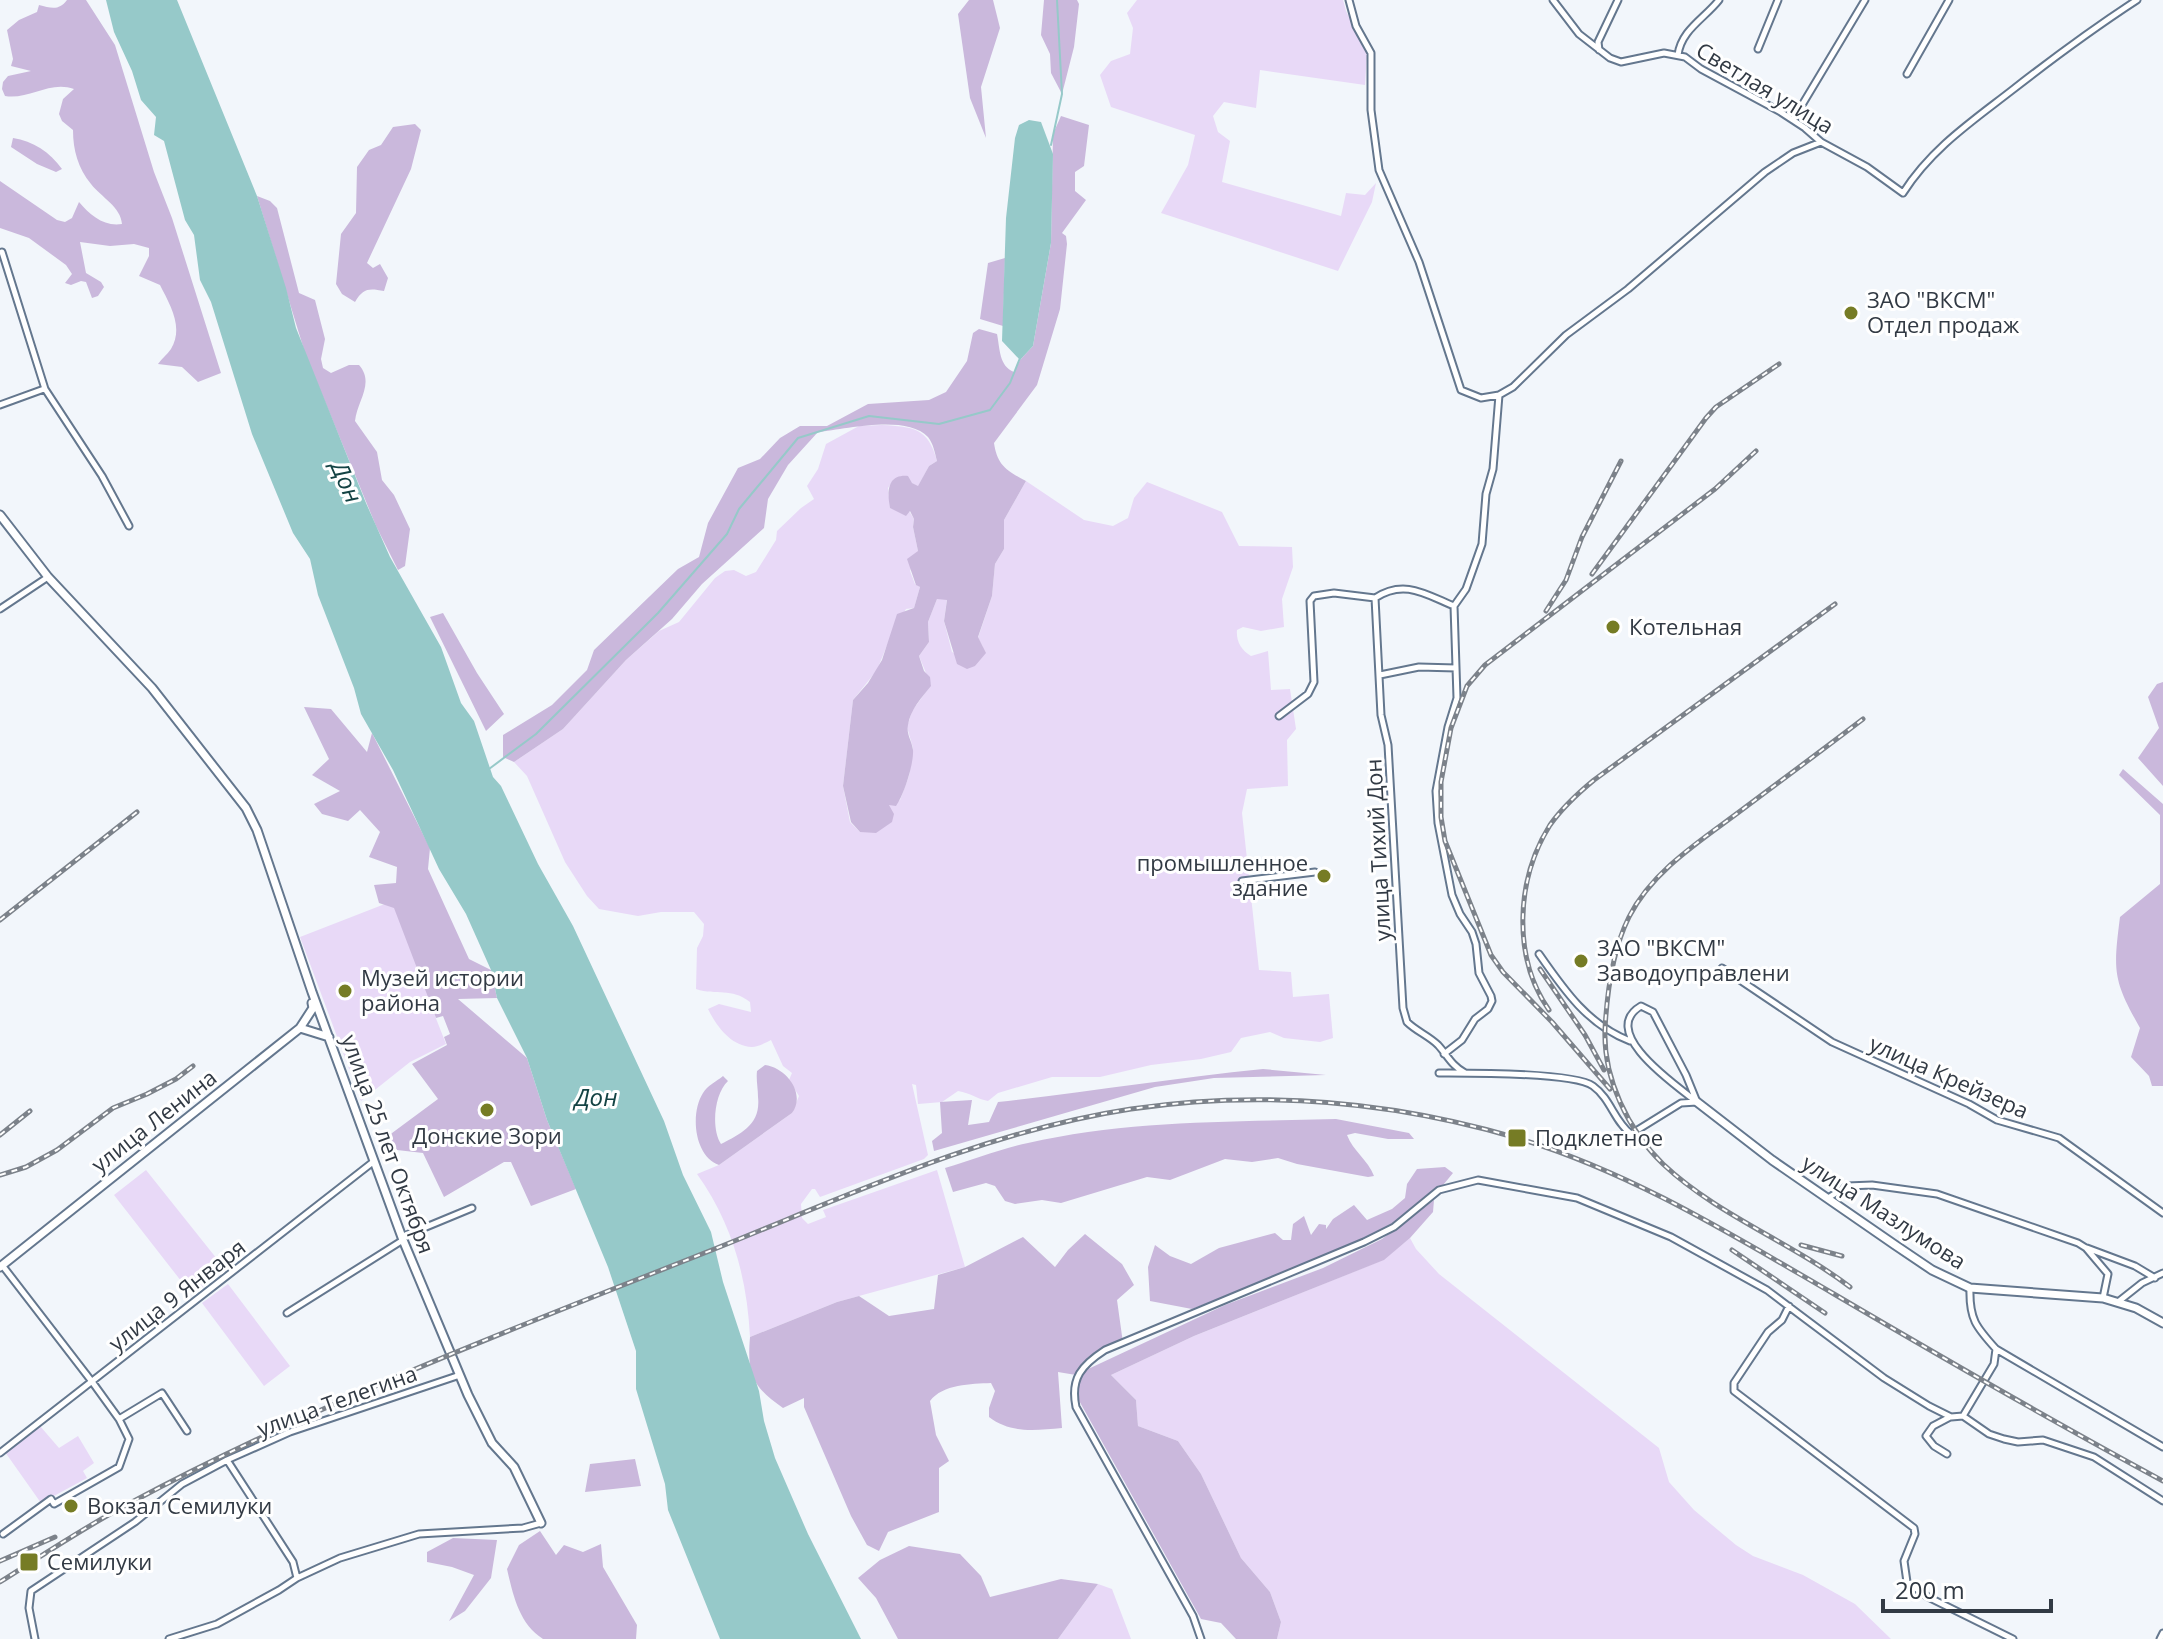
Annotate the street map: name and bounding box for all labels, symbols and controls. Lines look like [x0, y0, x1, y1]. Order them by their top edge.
street label: Светлая улица [1691, 34, 1840, 140]
place label: ЗАО "ВКСМ" Отдел продаж [1867, 284, 2020, 339]
marker: ЗАО "ВКСМ" Отдел продаж [1842, 304, 1860, 322]
water label: Дон [323, 453, 371, 508]
place label: Котельная [1629, 611, 1742, 641]
marker: Котельная [1604, 618, 1622, 636]
street label: улица Тихий Дон [1357, 758, 1397, 942]
place label: промышленное здание [1137, 847, 1308, 902]
marker: промышленное здание [1315, 867, 1333, 885]
place label: ЗАО "ВКСМ" Заводоуправлени [1597, 932, 1790, 987]
marker: ЗАО "ВКСМ" Заводоуправлени [1572, 952, 1590, 970]
place label: Музей истории района [361, 962, 524, 1017]
marker: Музей истории района [336, 982, 354, 1000]
street label: улица Крейзера [1865, 1028, 2034, 1125]
street label: улица 25 лет Октября [335, 1030, 443, 1257]
street label: улица Ленина [85, 1062, 222, 1179]
water label: Дон [573, 1080, 617, 1113]
marker: Донские Зори [478, 1101, 496, 1119]
place label: Донские Зори [412, 1120, 562, 1150]
place label: Подклетное [1535, 1122, 1663, 1152]
marker: Подклетное [1506, 1127, 1528, 1149]
street label: улица Мазлумова [1797, 1147, 1972, 1275]
street label: улица 9 Января [102, 1231, 251, 1357]
street label: улица Телегина [252, 1357, 421, 1443]
place label: Вокзал Семилуки [87, 1490, 272, 1520]
marker: Вокзал Семилуки [62, 1497, 80, 1515]
place label: Семилуки [47, 1546, 152, 1576]
marker: Семилуки [18, 1551, 40, 1573]
scale bar [1883, 1563, 2051, 1613]
text: 200 m [1895, 1573, 1965, 1606]

